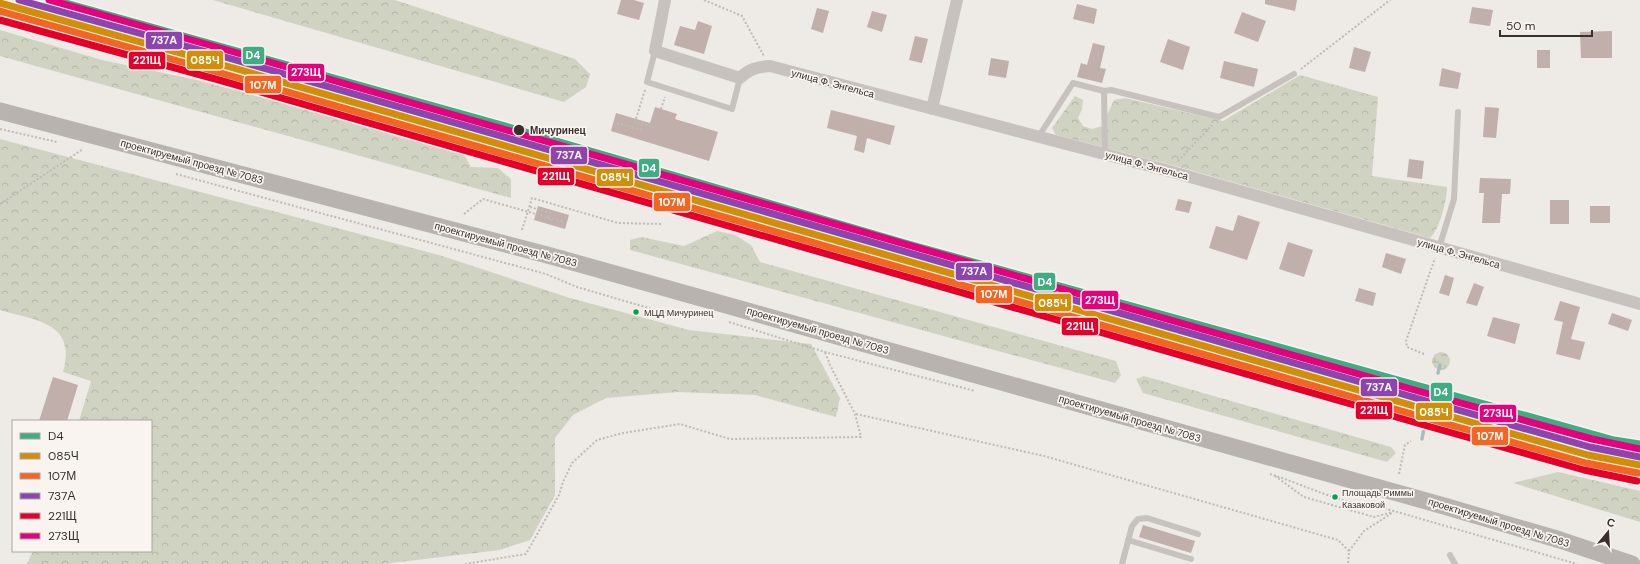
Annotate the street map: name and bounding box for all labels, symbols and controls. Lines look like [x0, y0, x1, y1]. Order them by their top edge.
scale bar [1500, 12, 1592, 38]
text: 50 m [1506, 18, 1535, 34]
line badge: 737А [145, 31, 183, 50]
text: 737А [151, 33, 177, 47]
line badge: D4 [242, 46, 265, 65]
text: D4 [246, 48, 260, 62]
line badge: 085Ч [186, 50, 224, 70]
line badge: 221Щ [128, 51, 166, 70]
text: 221Щ [133, 53, 162, 67]
text: 085Ч [190, 53, 220, 67]
line badge: 273Щ [287, 63, 325, 82]
text: 273Щ [291, 65, 322, 79]
street label: улица Ф. Энгельса [790, 66, 876, 101]
line badge: 107М [244, 75, 282, 94]
text: 107М [250, 78, 276, 92]
marker: Мичуринец [512, 123, 526, 137]
place label: Мичуринец [530, 124, 587, 137]
street label: проектируемый проезд № 7083 [119, 136, 265, 187]
line badge: 737А [550, 146, 588, 165]
text: 737А [556, 148, 582, 162]
street label: улица Ф. Энгельса [1104, 148, 1190, 183]
line badge: D4 [638, 158, 660, 178]
text: D4 [642, 161, 656, 175]
line badge: 221Щ [537, 167, 575, 186]
line badge: 085Ч [596, 168, 634, 187]
text: 221Щ [542, 169, 571, 183]
text: 085Ч [600, 170, 630, 184]
line badge: 107М [653, 192, 691, 212]
text: 107М [659, 195, 685, 209]
street label: проектируемый проезд № 7083 [433, 219, 579, 270]
street label: улица Ф. Энгельса [1416, 235, 1502, 272]
line badge: 737А [955, 262, 993, 281]
text: 737А [961, 264, 987, 278]
line badge: D4 [1033, 272, 1056, 291]
text: D4 [1038, 275, 1052, 289]
line badge: 107М [975, 285, 1013, 304]
text: 107М [981, 287, 1007, 301]
line badge: 273Щ [1081, 290, 1119, 310]
line badge: 085Ч [1034, 293, 1072, 312]
text: 273Щ [1085, 293, 1116, 307]
text: 085Ч [1038, 296, 1068, 310]
street label: проектируемый проезд № 7083 [745, 304, 890, 357]
marker: МЦД Мичуринец [631, 307, 641, 317]
place label: МЦД Мичуринец [644, 307, 713, 319]
line badge: 221Щ [1061, 317, 1099, 336]
text: 221Щ [1066, 319, 1095, 333]
line badge: 737А [1360, 378, 1398, 397]
text: 737А [1366, 380, 1392, 394]
line badge: D4 [1430, 382, 1453, 402]
text: D4 [1434, 385, 1448, 399]
street label: проектируемый проезд № 7083 [1057, 392, 1202, 445]
line badge: 221Щ [1355, 401, 1393, 420]
line badge: 085Ч [1415, 402, 1453, 421]
text: 221Щ [1360, 403, 1389, 417]
line badge: 273Щ [1479, 404, 1517, 423]
text: 085Ч [1419, 405, 1449, 419]
text: 273Щ [1483, 406, 1514, 420]
legend [12, 420, 152, 552]
line badge: 107М [1471, 426, 1509, 446]
text: D4 [48, 428, 64, 444]
text: 107М [1477, 429, 1503, 443]
text: 085Ч [48, 448, 79, 464]
text: 107М [48, 468, 76, 484]
place label: Площадь Риммы Казаковой [1342, 487, 1413, 511]
text: 737А [48, 488, 75, 504]
marker: Площадь Риммы Казаковой [1330, 492, 1340, 502]
street label: проектируемый проезд № 7083 [1427, 495, 1571, 550]
text: 221Щ [48, 508, 77, 524]
north arrow [1588, 512, 1628, 552]
text: С [1605, 515, 1617, 530]
text: 273Щ [48, 528, 79, 544]

